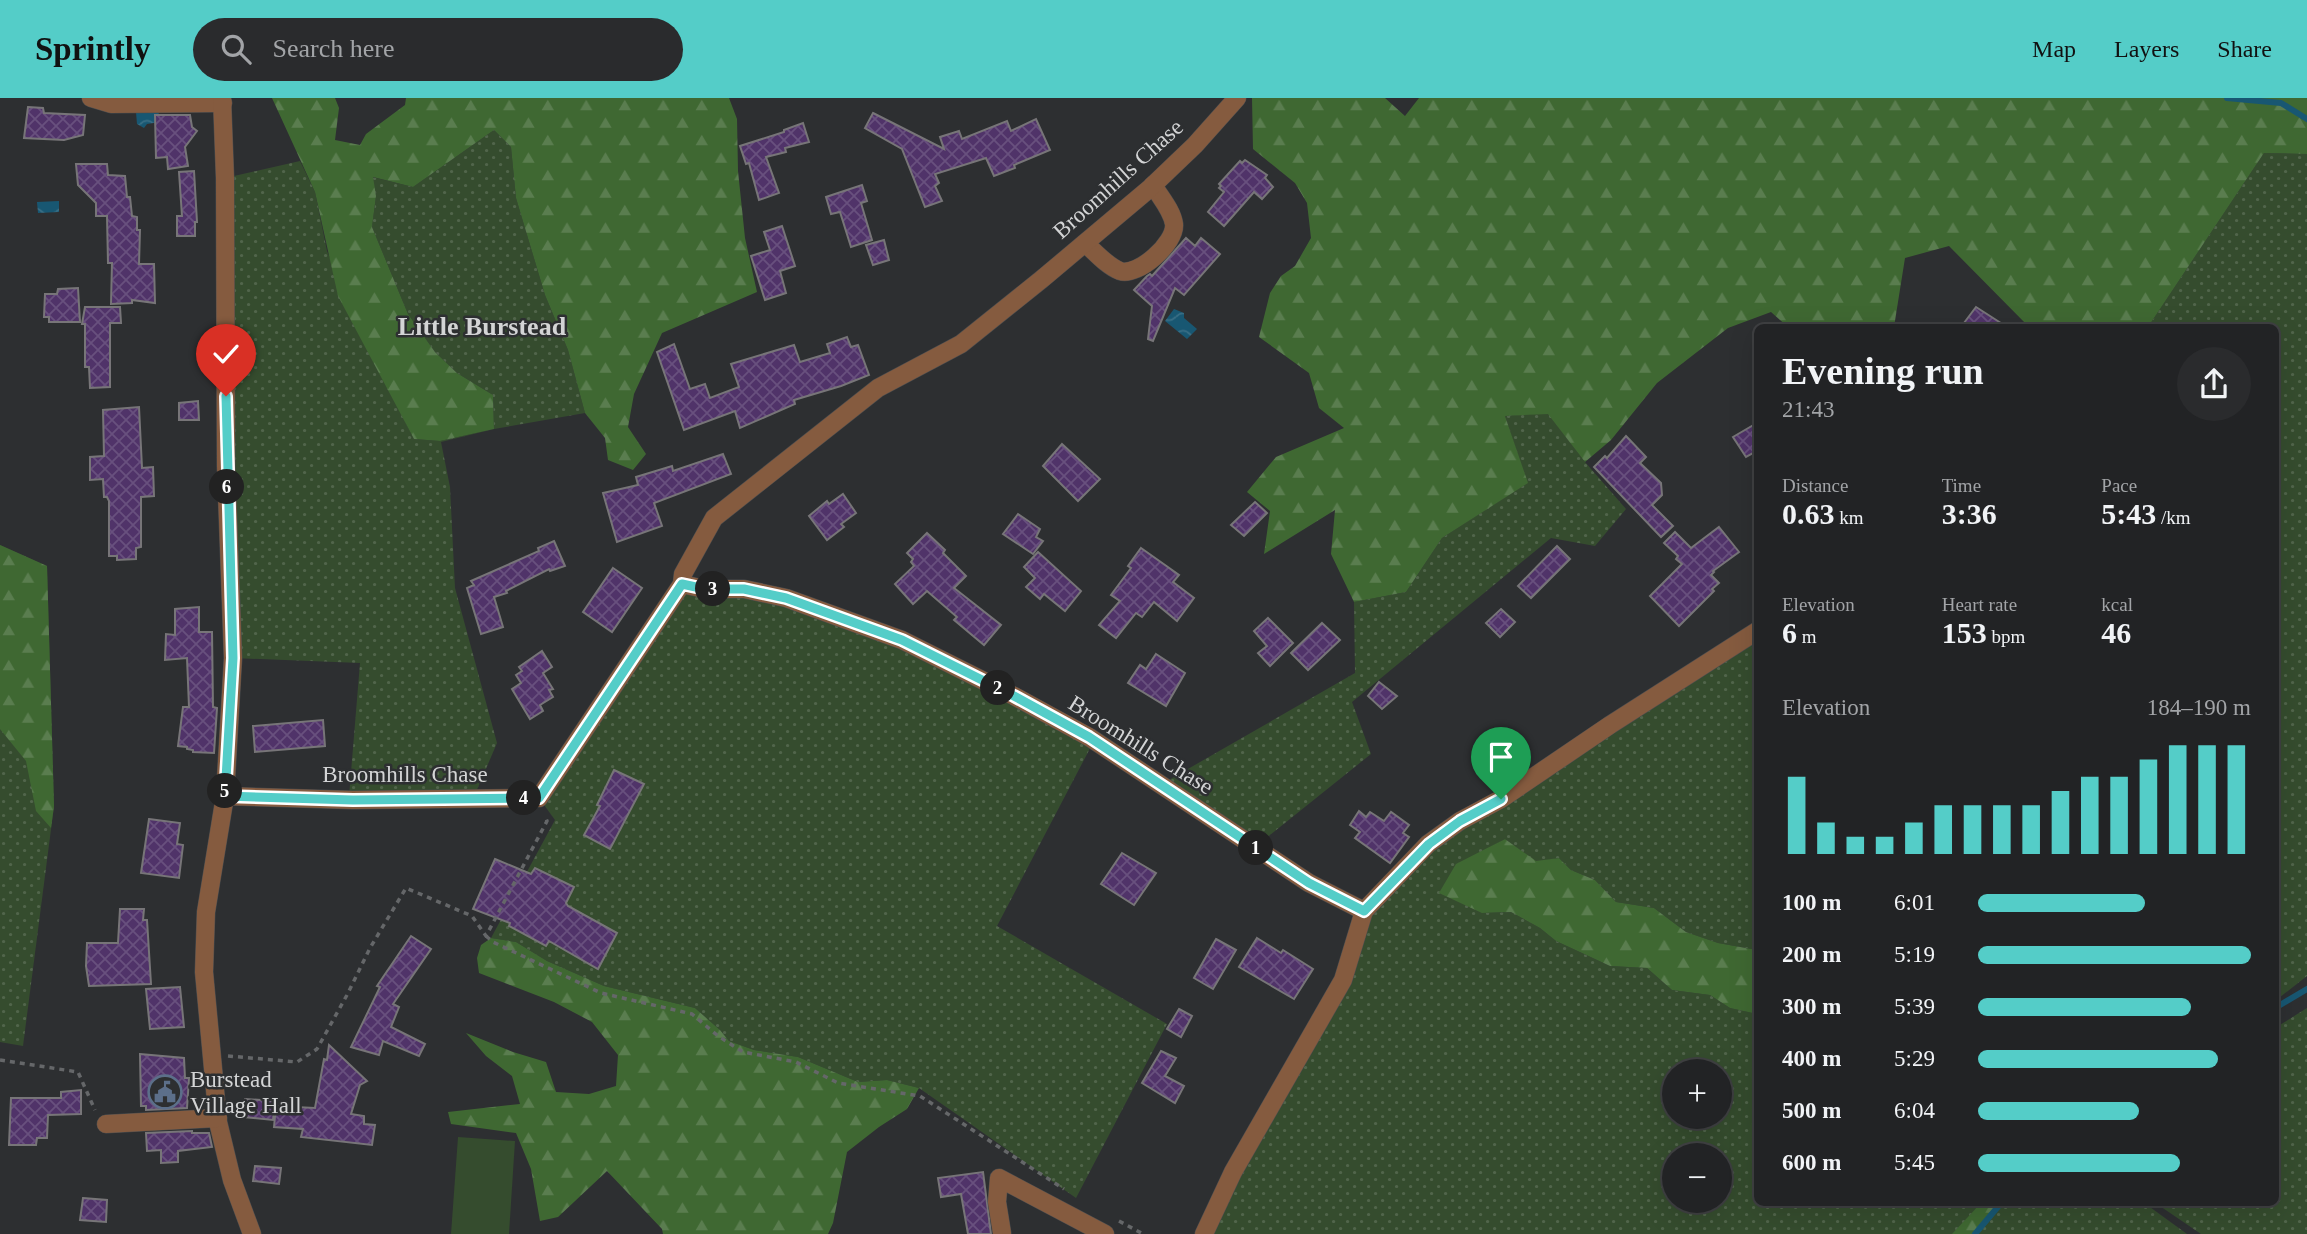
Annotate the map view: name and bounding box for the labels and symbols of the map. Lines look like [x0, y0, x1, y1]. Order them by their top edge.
street label: Broomhills Chase [1048, 114, 1188, 244]
district label: Little Burstead [398, 312, 567, 341]
pin [196, 324, 256, 396]
pin: 6 [210, 470, 244, 504]
pin: 3 [696, 572, 730, 606]
pin: 2 [981, 670, 1016, 706]
street label: Broomhills Chase [1064, 691, 1218, 799]
pin [1471, 727, 1531, 799]
street label: Broomhills Chase [322, 762, 488, 787]
pin: 5 [208, 774, 243, 808]
pin: 4 [506, 780, 542, 816]
pin: 1 [1238, 830, 1274, 866]
place label: Burstead Village Hall [190, 1067, 302, 1118]
public building icon: Burstead Village Hall [146, 1073, 184, 1111]

